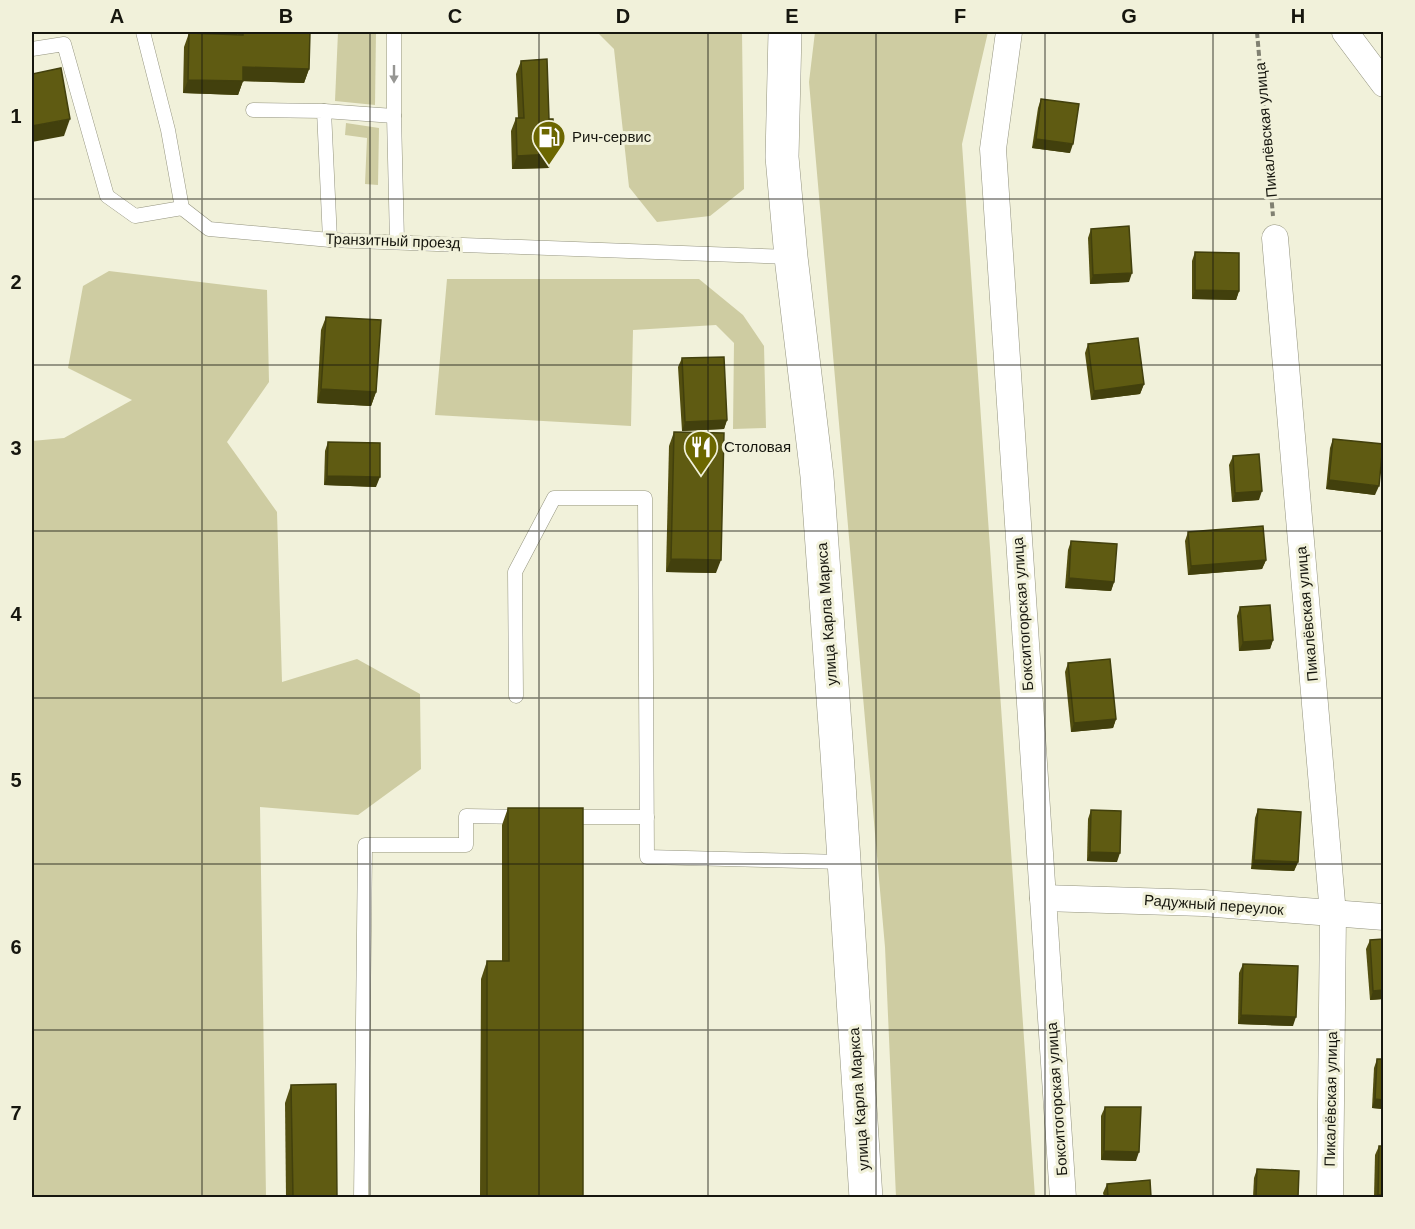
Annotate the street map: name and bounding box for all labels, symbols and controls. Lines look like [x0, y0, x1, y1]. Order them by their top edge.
text: A [110, 5, 124, 27]
text: B [279, 5, 293, 27]
text: C [448, 5, 462, 27]
text: D [616, 5, 630, 27]
text: E [785, 5, 799, 27]
text: F [954, 5, 966, 27]
text: G [1121, 5, 1137, 27]
text: H [1291, 5, 1305, 27]
street label: Пикалёвская улица [1251, 61, 1280, 198]
one-way arrow [389, 64, 399, 83]
text: 1 [10, 105, 22, 127]
fuel station icon: Рич-сервис [531, 119, 567, 166]
place label: Рич-сервис [572, 128, 652, 145]
street label: Транзитный проезд [325, 230, 461, 251]
text: 2 [10, 271, 22, 293]
restaurant icon: Столовая [683, 429, 719, 476]
text: 3 [10, 437, 22, 459]
place label: Столовая [724, 438, 791, 455]
street label: Бокситогорская улица [1009, 536, 1036, 691]
street label: улица Карла Маркса [813, 541, 840, 686]
street label: Пикалёвская улица [1292, 545, 1321, 682]
text: 4 [10, 603, 22, 625]
text: 5 [10, 769, 22, 791]
street label: Радужный переулок [1144, 891, 1285, 918]
text: 6 [10, 936, 22, 958]
street label: Бокситогорская улица [1043, 1021, 1070, 1176]
street label: улица Карла Маркса [845, 1026, 872, 1171]
street label: Пикалёвская улица [1321, 1030, 1340, 1167]
text: 7 [10, 1102, 22, 1124]

